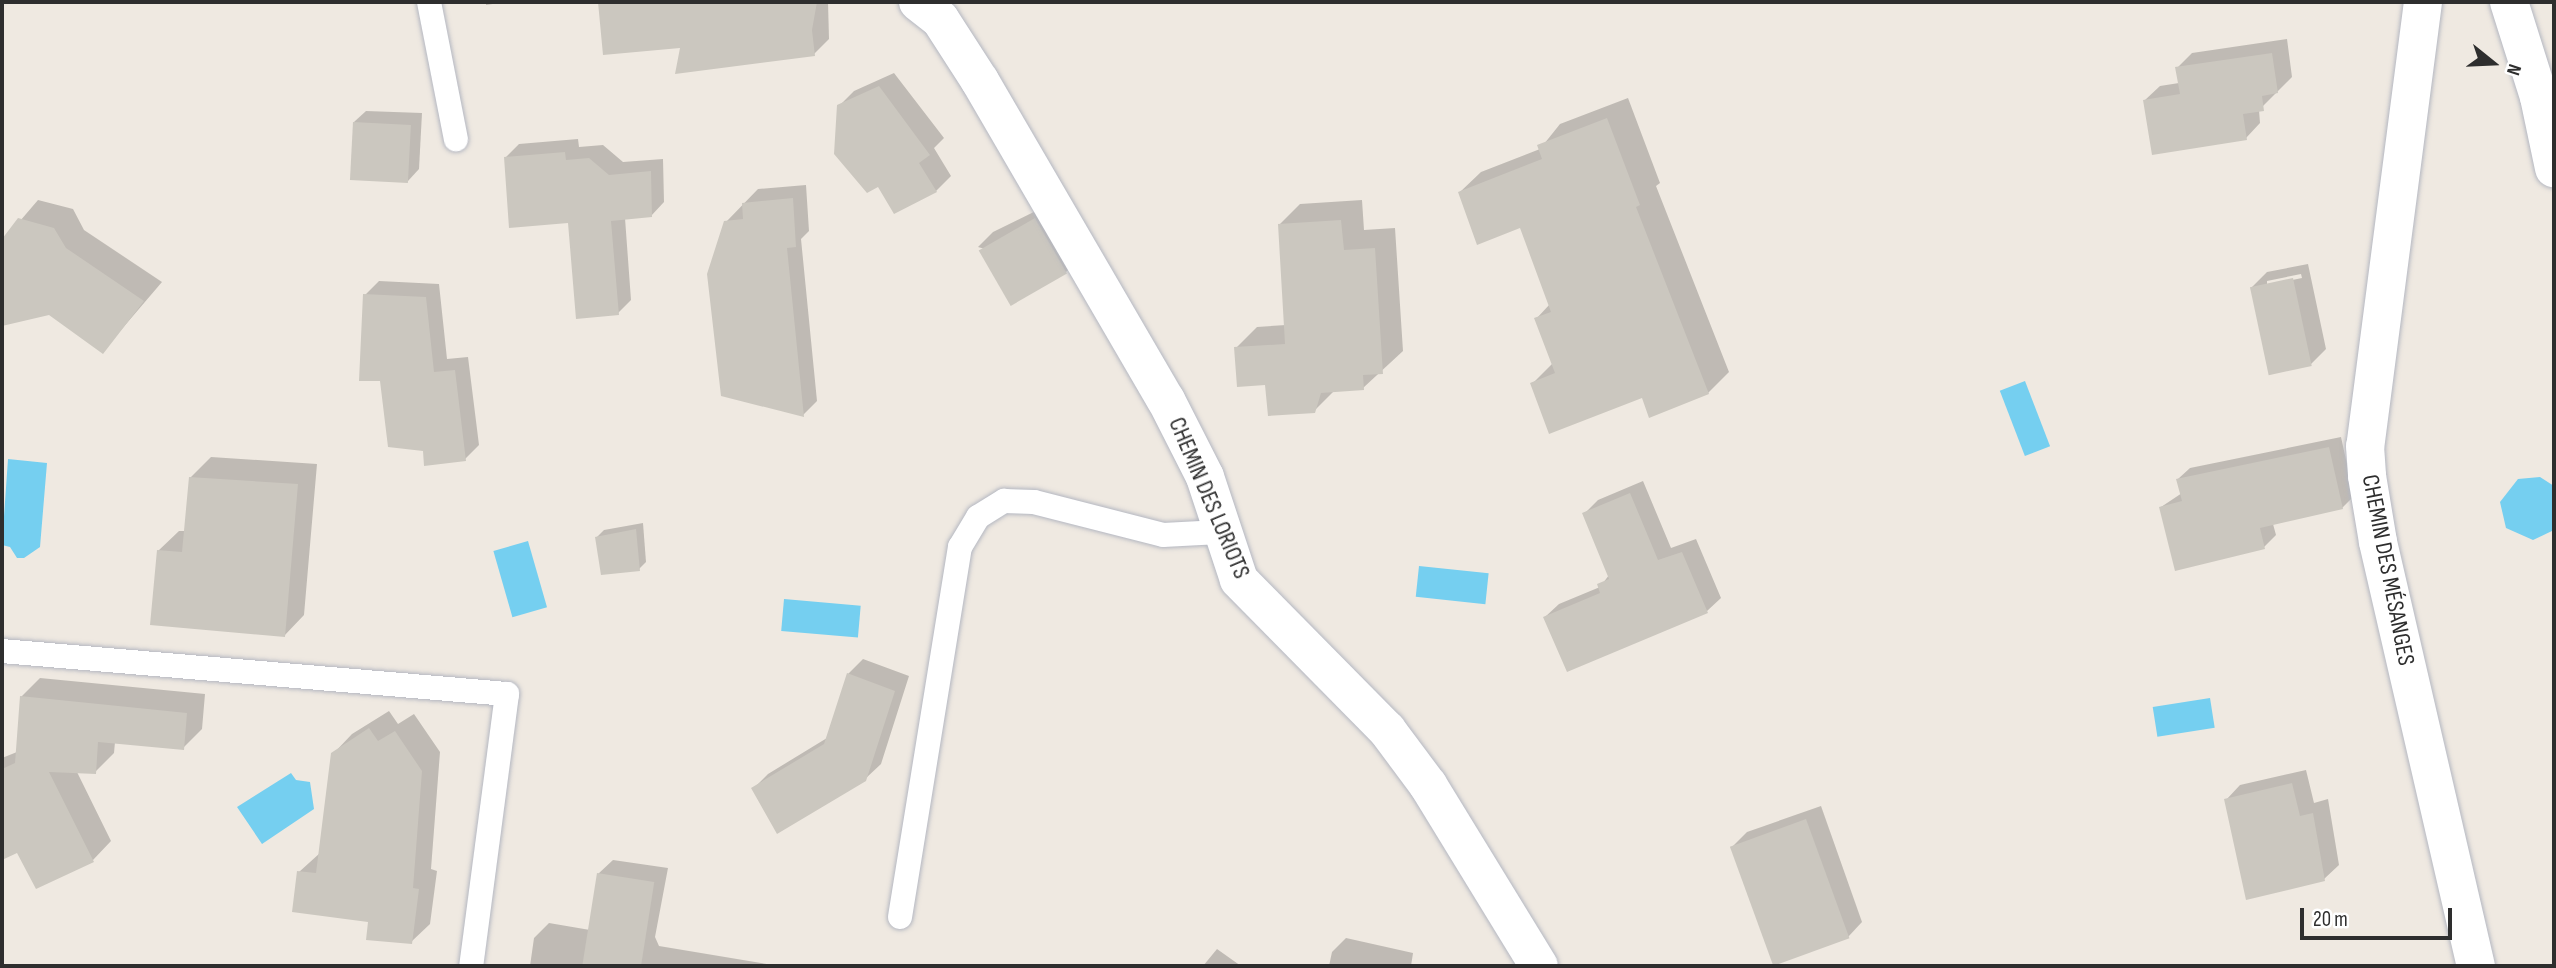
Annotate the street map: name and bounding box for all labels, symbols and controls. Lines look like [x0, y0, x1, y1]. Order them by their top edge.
north arrow [2458, 28, 2528, 98]
text: N [2501, 61, 2526, 78]
street label: CHEMIN DES LORIOTS [1162, 413, 1256, 583]
street label: CHEMIN DES MÉSANGES [2355, 472, 2421, 668]
scale bar [2304, 894, 2456, 938]
text: 20 m [2313, 907, 2348, 932]

